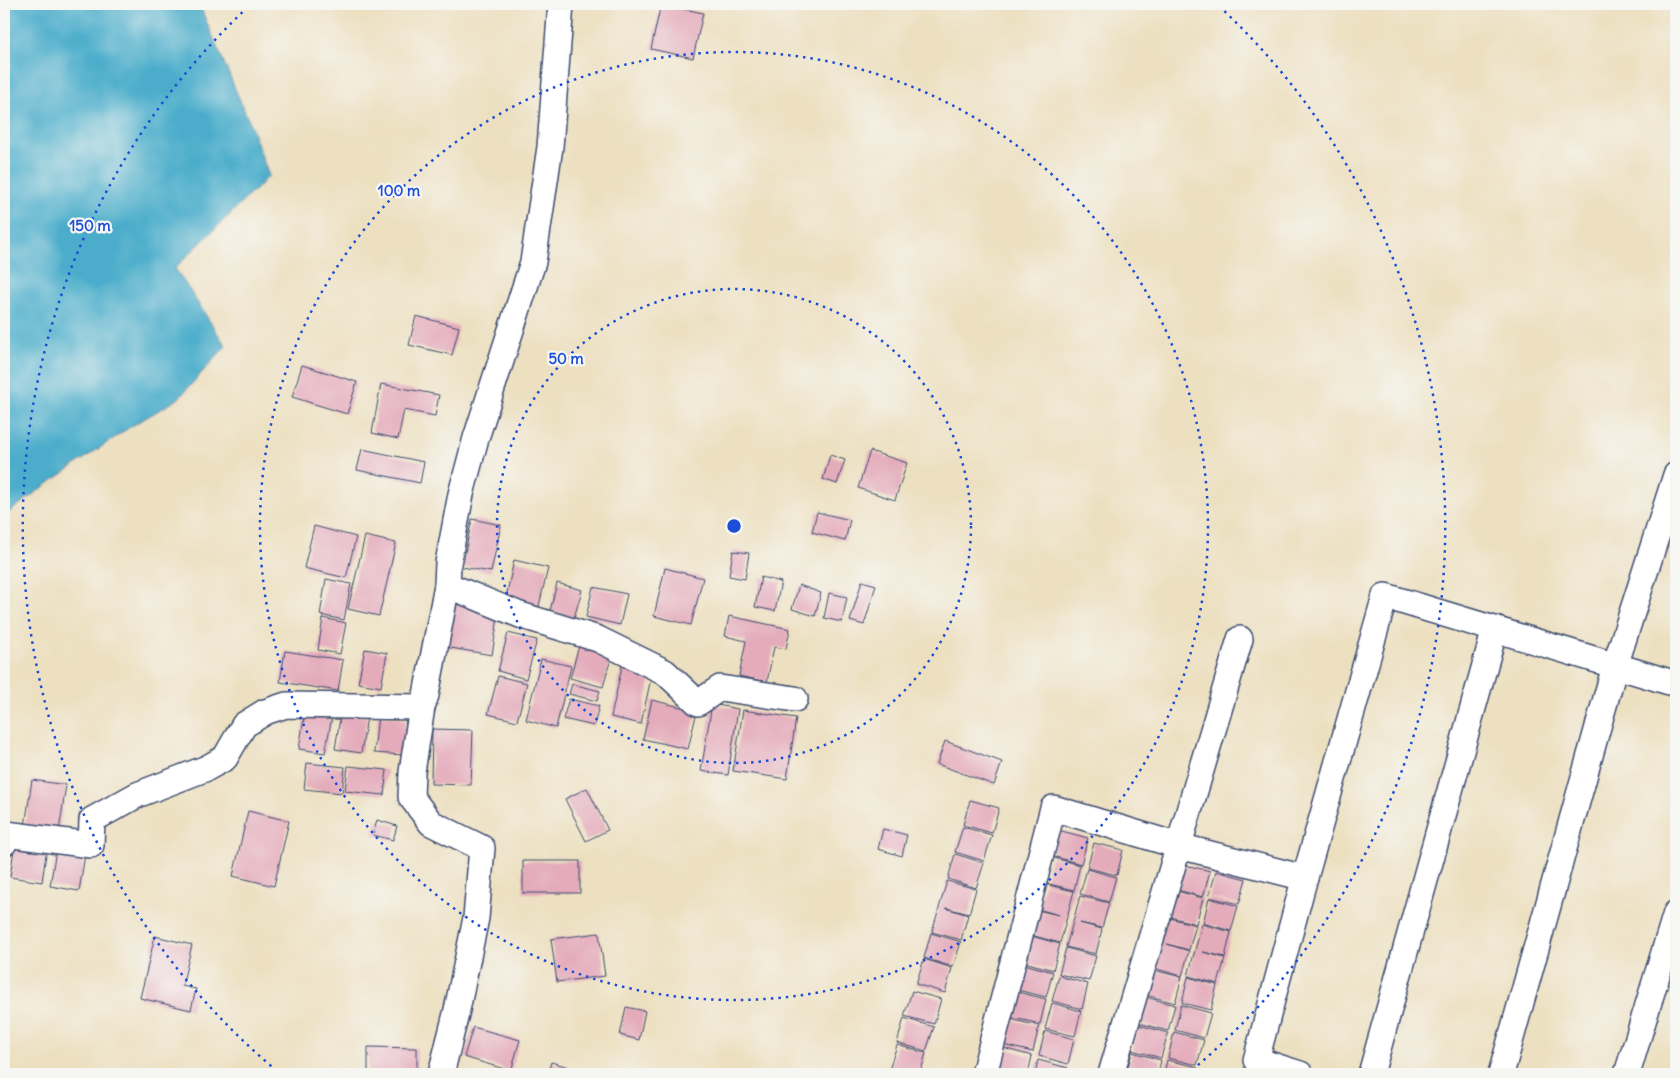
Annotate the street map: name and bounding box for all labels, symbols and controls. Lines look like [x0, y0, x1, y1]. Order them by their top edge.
text: 100 m [378, 181, 420, 200]
text: 150 m [69, 216, 111, 235]
text: 50 m [548, 349, 584, 368]
centre of rings [725, 517, 743, 535]

